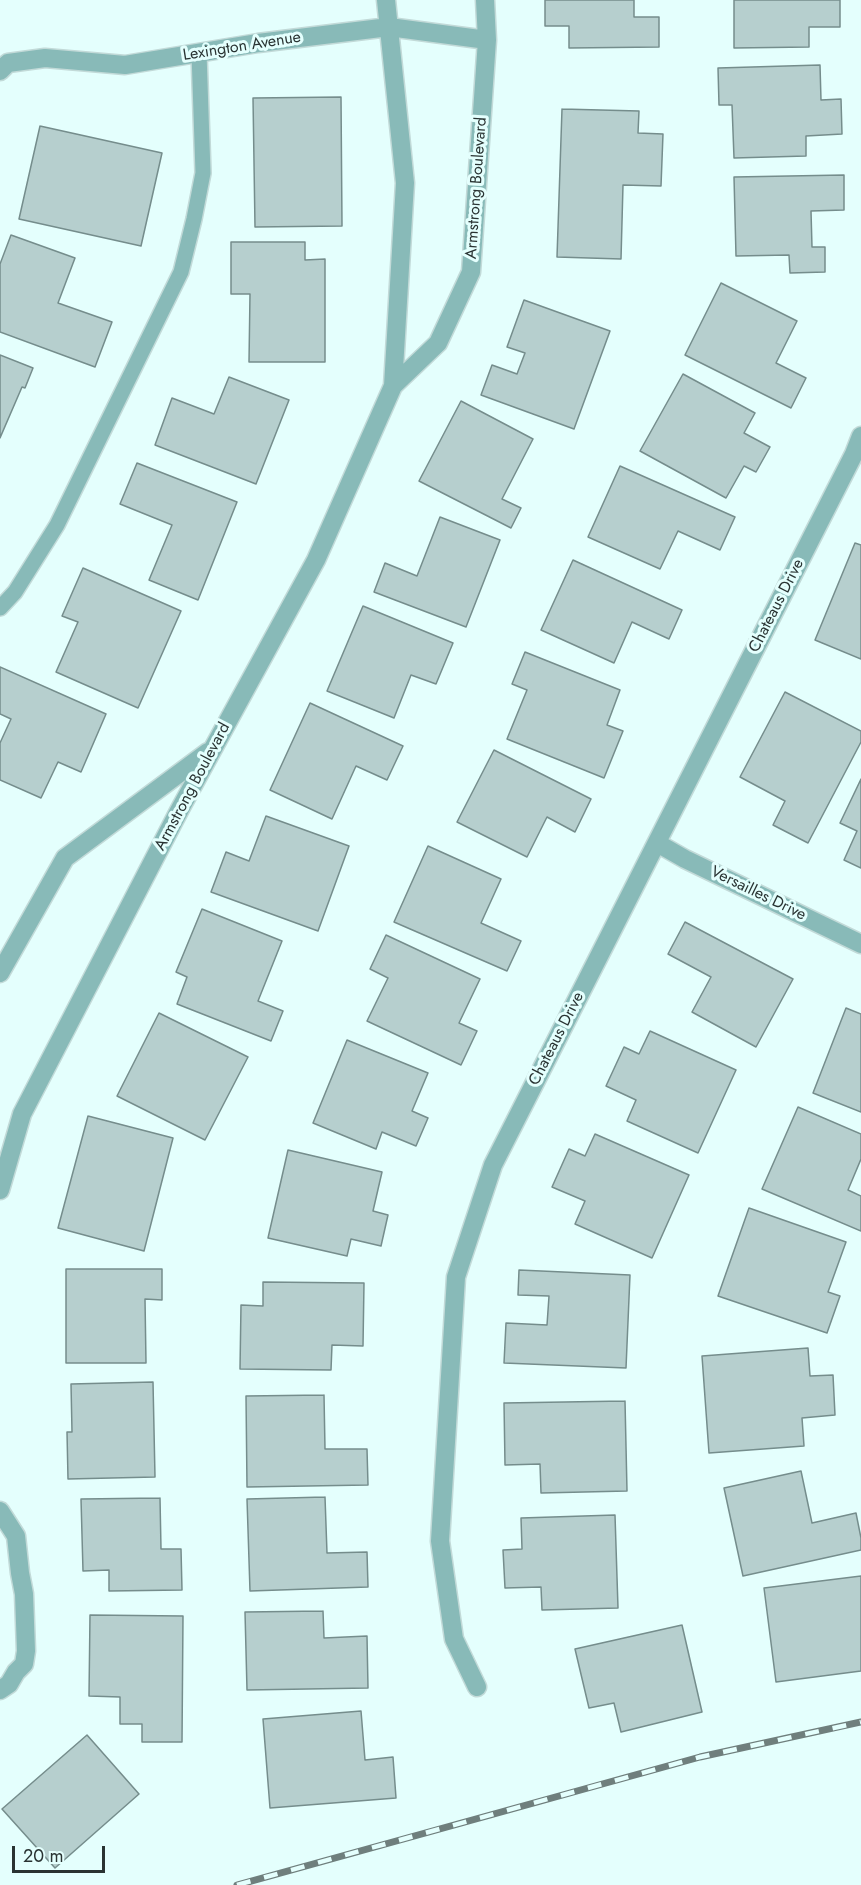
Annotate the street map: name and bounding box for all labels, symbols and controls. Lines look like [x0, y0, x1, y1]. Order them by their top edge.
street label: Lexington Avenue [182, 28, 302, 66]
street label: Armstrong Boulevard [462, 116, 492, 260]
street label: Chateaus Drive [745, 556, 809, 656]
street label: Armstrong Boulevard [151, 720, 235, 854]
street label: Versailles Drive [707, 863, 809, 925]
street label: Chateaus Drive [525, 989, 589, 1089]
scale bar [15, 1834, 108, 1872]
text: 20 m [23, 1843, 63, 1869]

